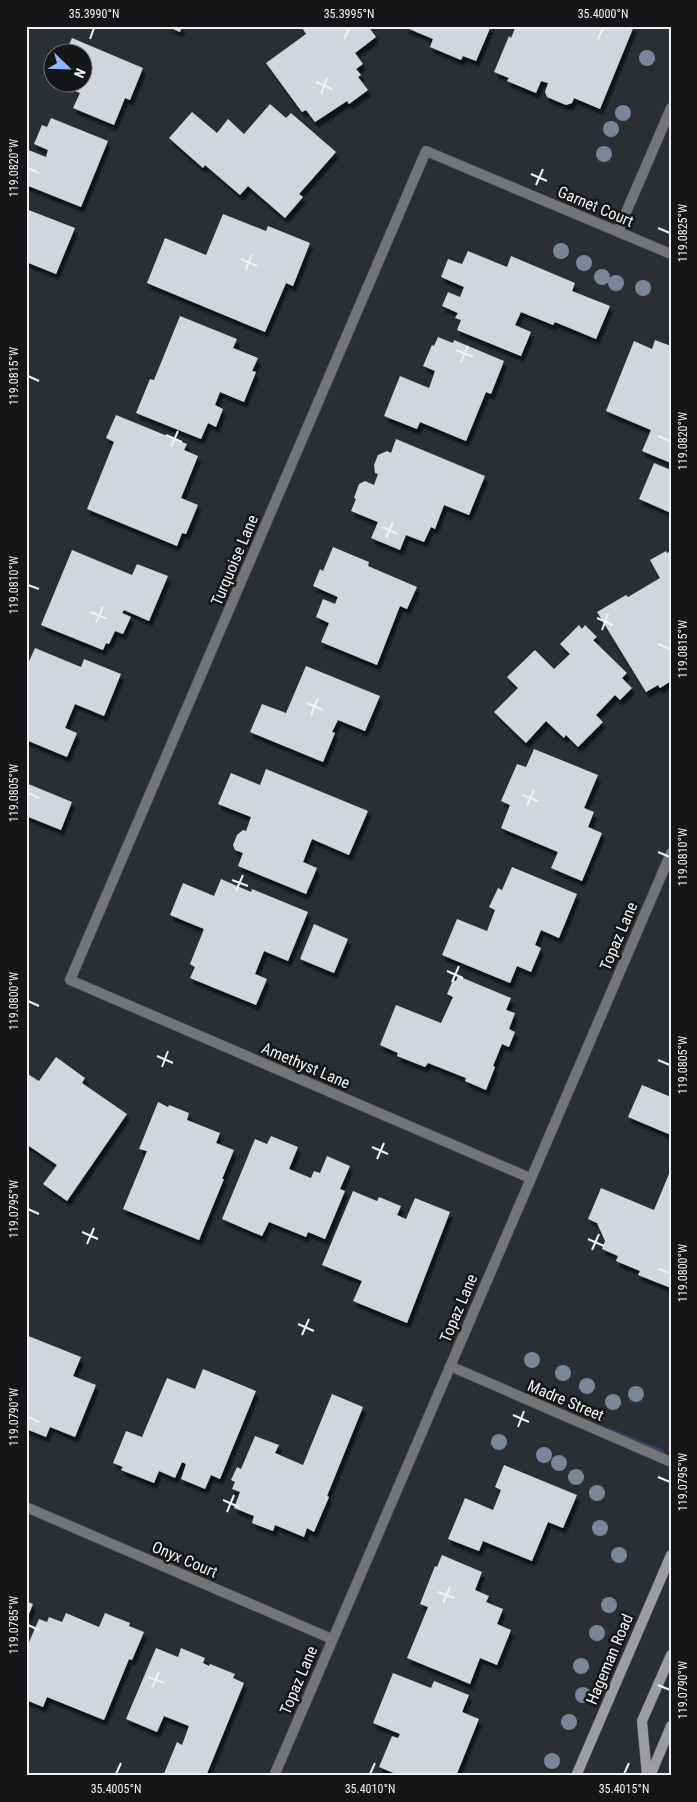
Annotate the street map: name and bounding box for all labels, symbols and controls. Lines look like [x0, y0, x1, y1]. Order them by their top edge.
text: 35.3990°N [69, 7, 119, 21]
text: 35.3995°N [324, 7, 374, 21]
text: 35.4000°N [578, 7, 628, 21]
north arrow [42, 42, 92, 92]
text: N [71, 66, 89, 80]
text: 119.0820°W [7, 139, 21, 197]
street label: Garnet Court [555, 182, 637, 231]
text: 119.0825°W [676, 204, 690, 262]
text: 119.0815°W [7, 347, 21, 405]
text: 119.0820°W [676, 412, 690, 470]
street label: Turquoise Lane [207, 512, 262, 608]
text: 119.0810°W [7, 556, 21, 614]
text: 119.0815°W [676, 620, 690, 678]
text: 119.0805°W [7, 764, 21, 822]
text: 119.0810°W [676, 828, 690, 886]
street label: Topaz Lane [596, 899, 641, 973]
text: 119.0800°W [7, 972, 21, 1030]
text: 119.0805°W [676, 1036, 690, 1094]
street label: Amethyst Lane [259, 1038, 353, 1093]
text: 119.0795°W [7, 1180, 21, 1238]
text: 119.0800°W [676, 1244, 690, 1302]
street label: Topaz Lane [436, 1271, 481, 1345]
street label: Madre Street [525, 1376, 607, 1425]
text: 119.0790°W [7, 1388, 21, 1446]
text: 119.0795°W [676, 1453, 690, 1511]
street label: Onyx Court [149, 1537, 221, 1582]
text: 119.0785°W [7, 1596, 21, 1654]
street label: Hageman Road [582, 1611, 637, 1707]
street label: Topaz Lane [276, 1643, 321, 1717]
text: 119.0790°W [676, 1661, 690, 1719]
text: 35.4005°N [91, 1782, 141, 1796]
text: 35.4010°N [345, 1782, 395, 1796]
text: 35.4015°N [599, 1782, 649, 1796]

